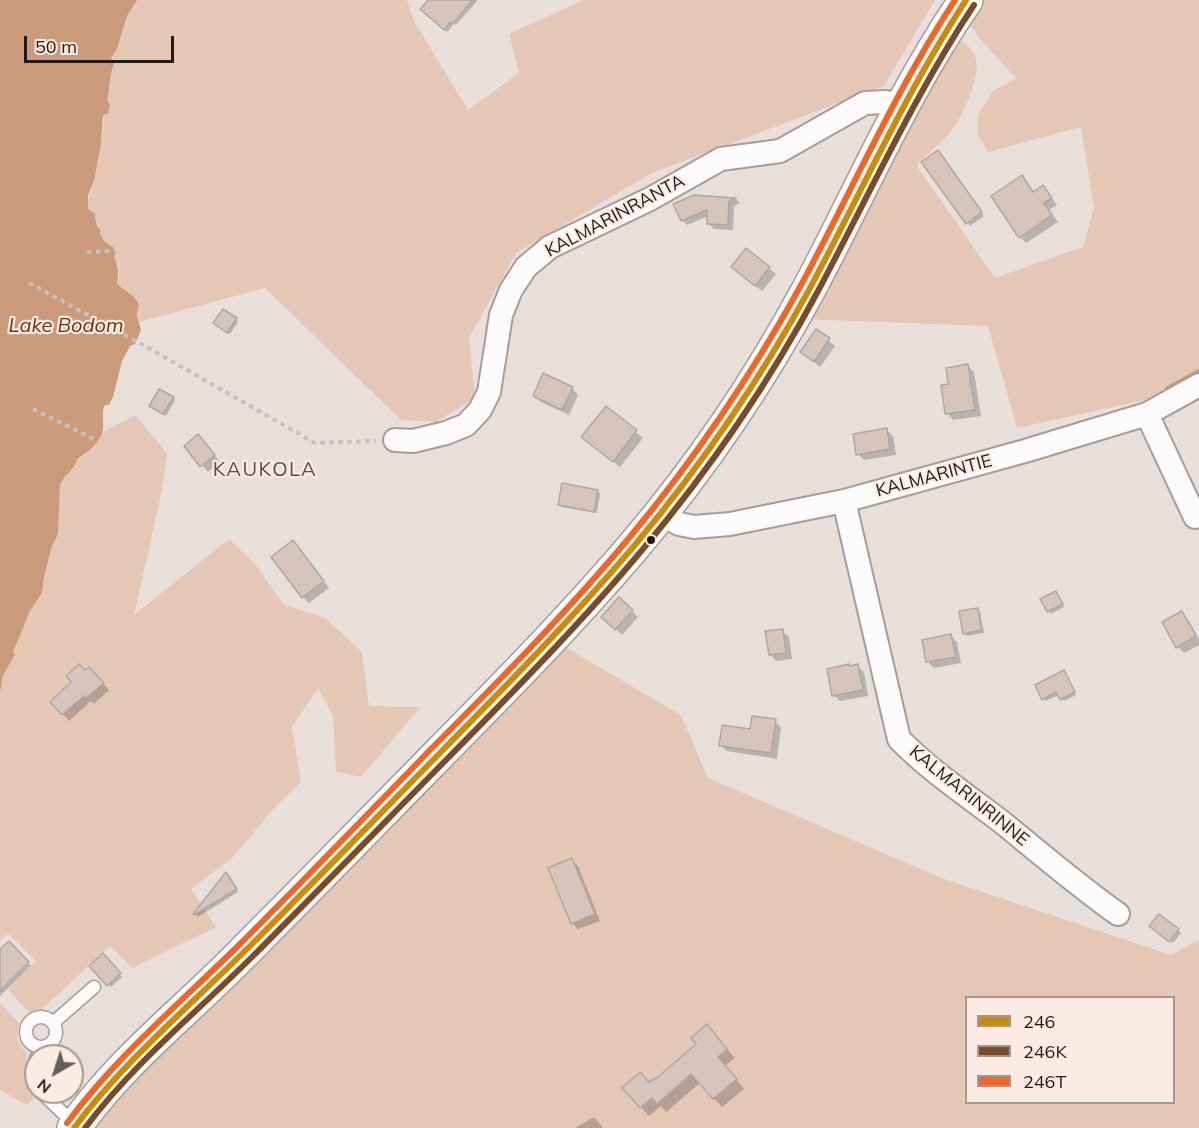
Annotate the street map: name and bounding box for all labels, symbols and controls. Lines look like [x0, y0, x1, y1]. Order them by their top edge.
scale bar [27, 24, 177, 62]
text: 50 m [35, 35, 77, 58]
street label: KALMARINRANTA [542, 170, 688, 262]
water label: Lake Bodom [8, 314, 124, 338]
street label: KALMARINTIE [874, 450, 994, 502]
district label: KAUKOLA [213, 458, 317, 482]
unlabelled marker [645, 534, 657, 546]
street label: KALMARINRINNE [905, 741, 1033, 851]
legend [965, 996, 1175, 1104]
text: 246 [1023, 1010, 1055, 1033]
text: 246K [1023, 1040, 1067, 1063]
north arrow [24, 1044, 84, 1104]
text: 246T [1023, 1070, 1066, 1093]
text: N [33, 1075, 55, 1098]

